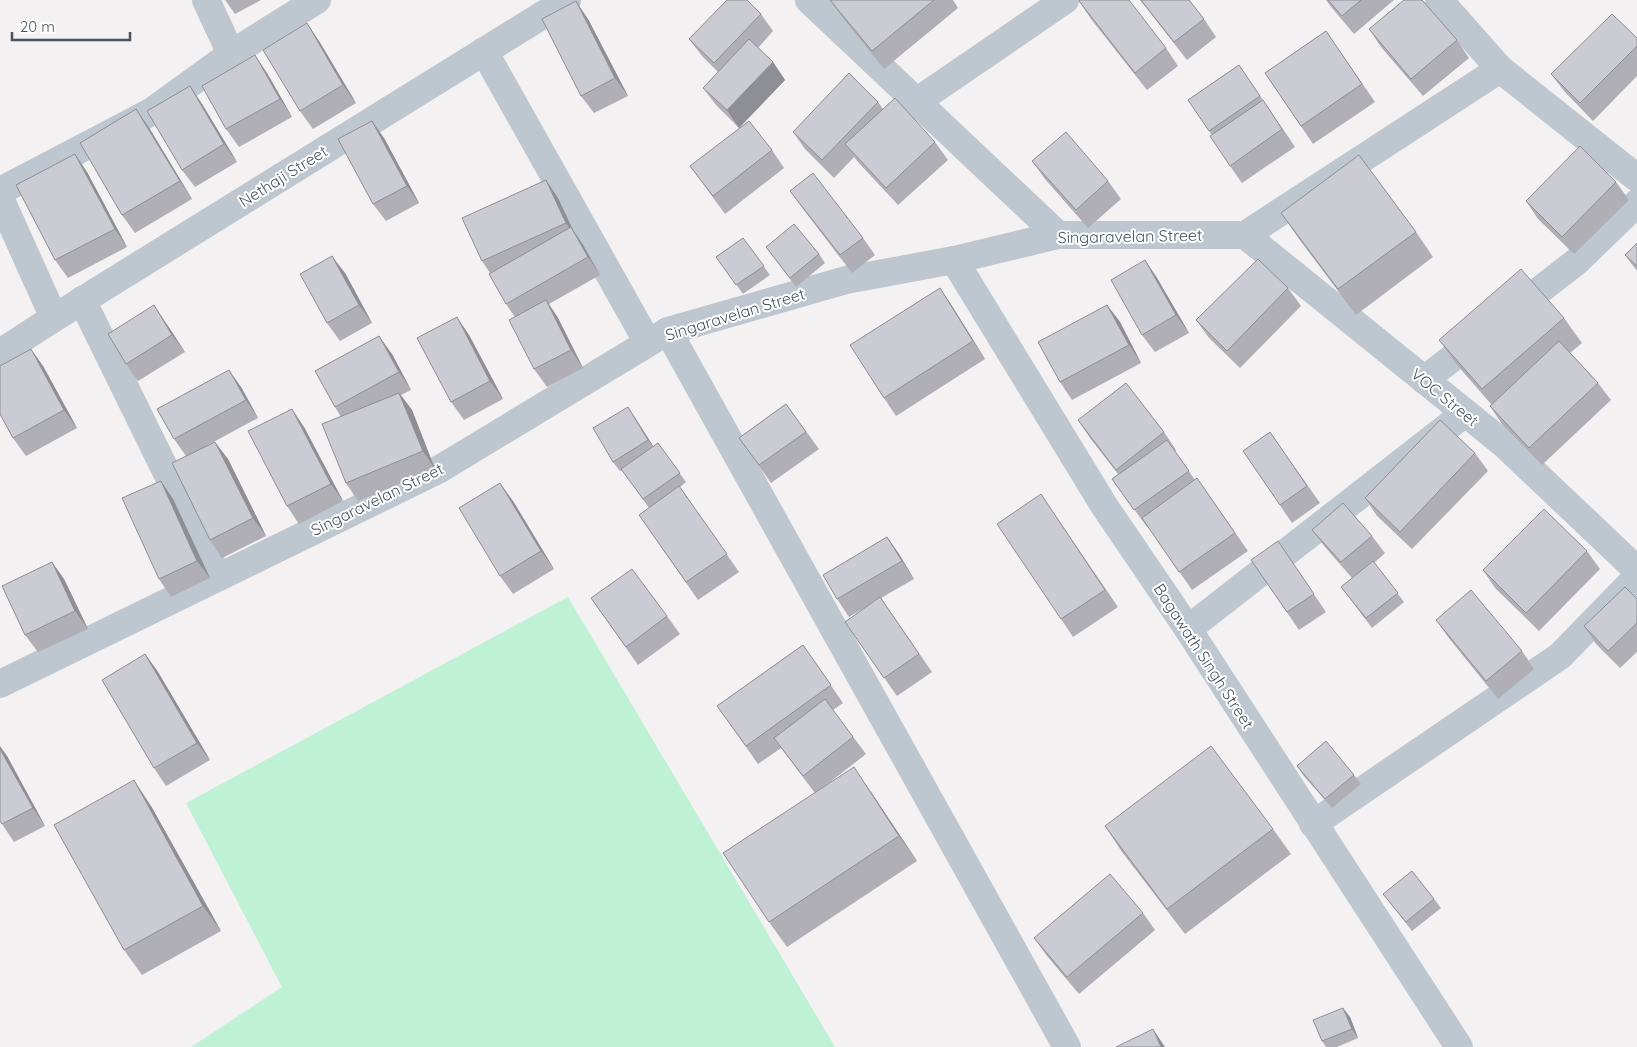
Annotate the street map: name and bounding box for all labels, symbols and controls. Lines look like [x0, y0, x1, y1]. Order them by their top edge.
scale bar [12, 10, 130, 42]
text: 20 m [20, 17, 55, 36]
street label: Nethaji Street [235, 141, 331, 211]
street label: Singaravelan Street [1057, 225, 1203, 247]
street label: Singaravelan Street [663, 283, 807, 345]
street label: VOC Street [1407, 364, 1483, 430]
street label: Singaravelan Street [308, 458, 446, 540]
street label: Bagawath Singh Street [1150, 580, 1258, 732]

